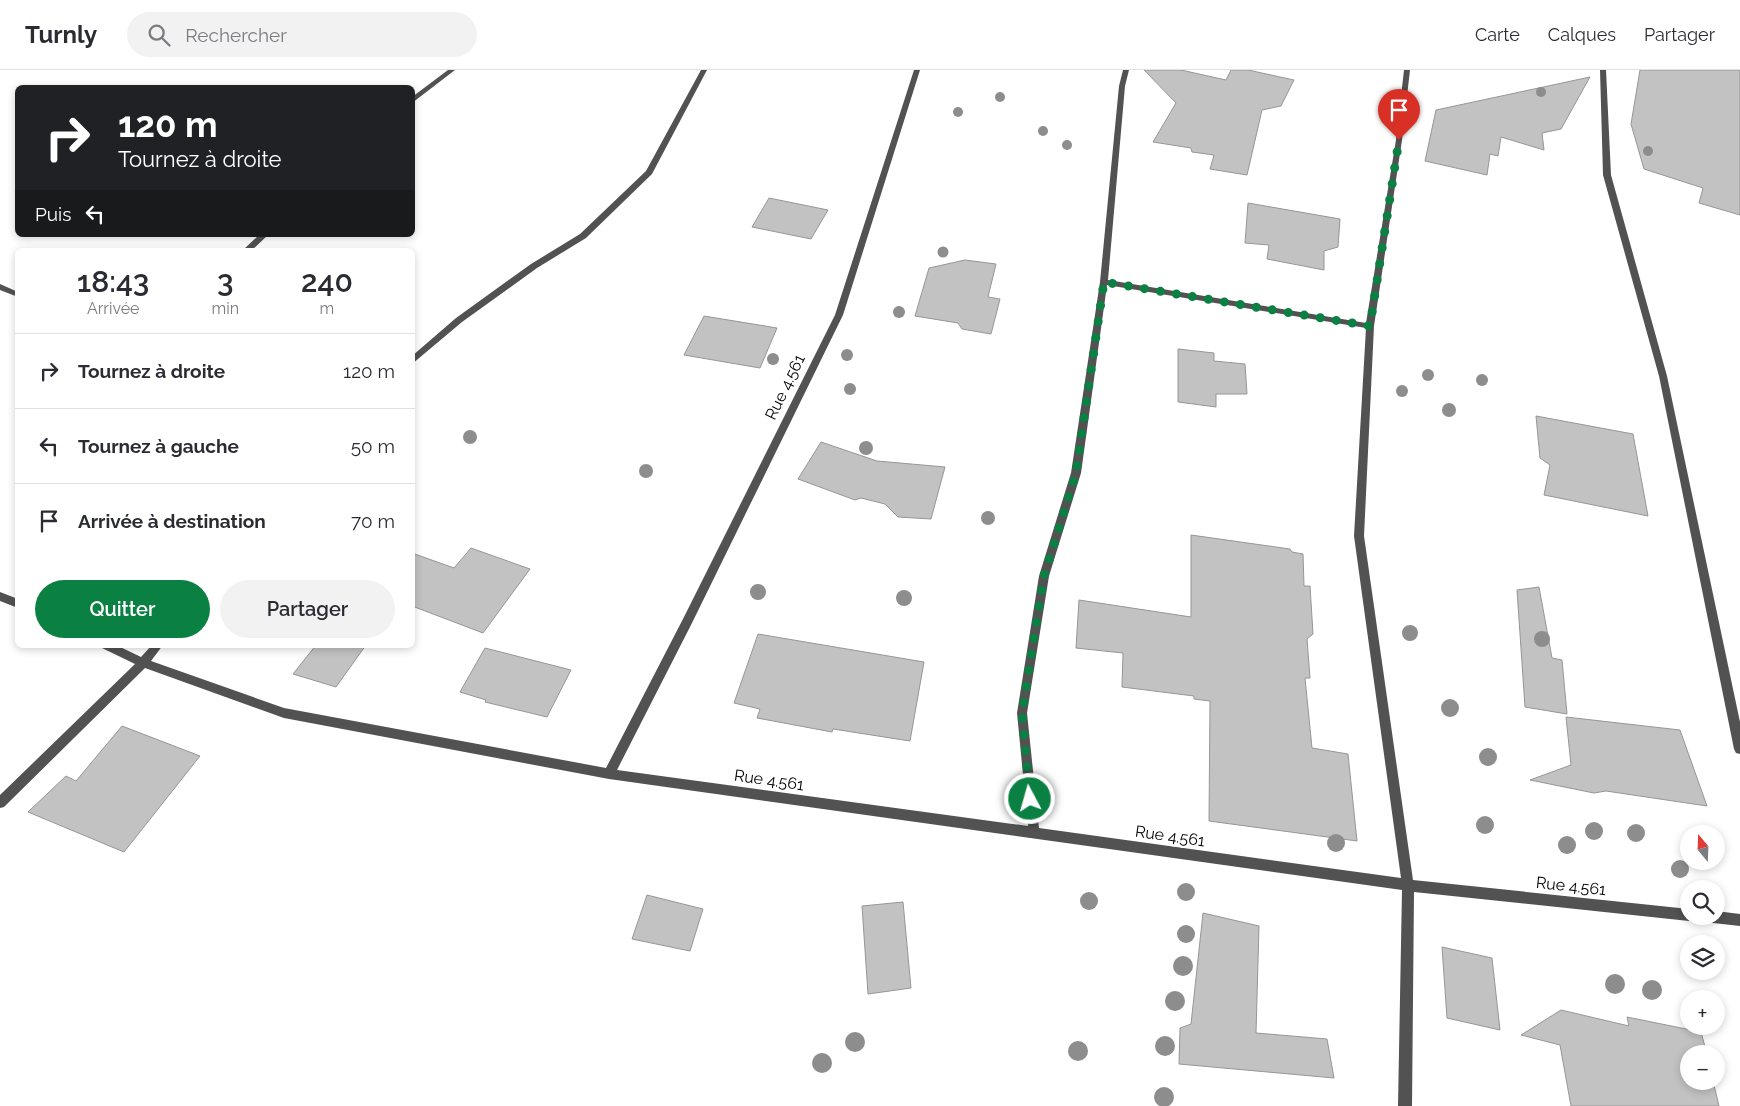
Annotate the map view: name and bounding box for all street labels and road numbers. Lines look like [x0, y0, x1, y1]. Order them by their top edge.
street label: Rue 4.561 [761, 351, 809, 423]
street label: Rue 4.561 [733, 766, 805, 794]
street label: Rue 4.561 [1134, 822, 1206, 850]
street label: Rue 4.561 [1535, 873, 1607, 899]

